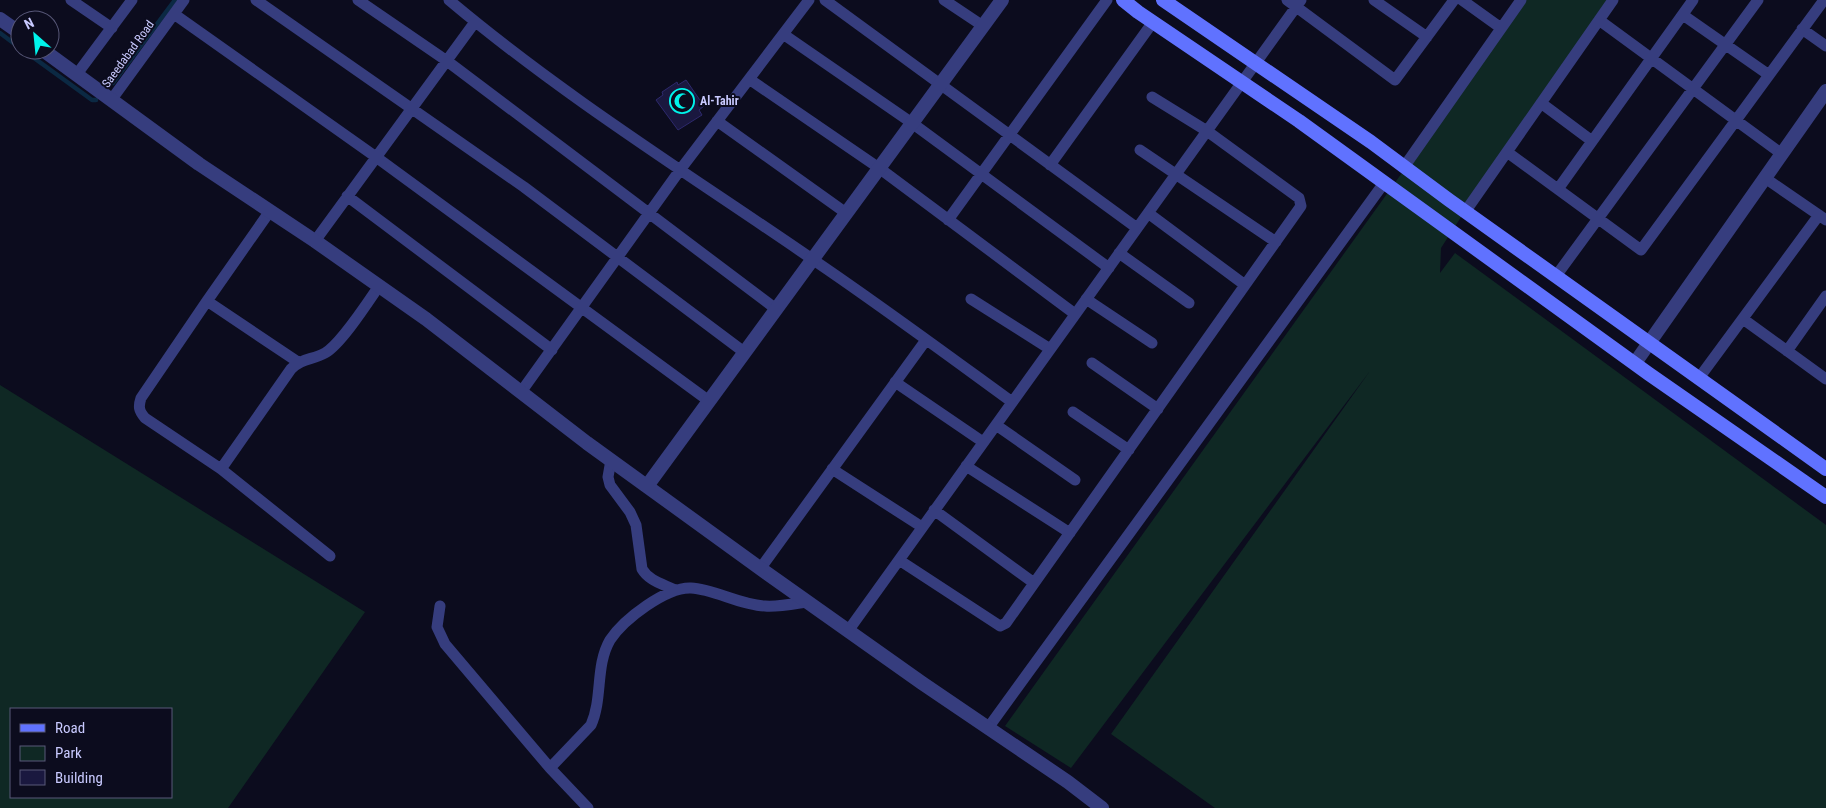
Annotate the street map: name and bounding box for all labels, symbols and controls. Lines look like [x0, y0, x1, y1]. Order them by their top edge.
north arrow [10, 10, 60, 60]
text: N [22, 14, 37, 32]
street label: Saeedabad Road [99, 18, 157, 90]
mosque icon: Al-Tahir [669, 88, 695, 114]
place label: Al-Tahir [700, 94, 739, 108]
legend [10, 708, 172, 798]
text: Road [55, 719, 85, 737]
text: Park [55, 744, 82, 762]
text: Building [55, 769, 103, 787]

